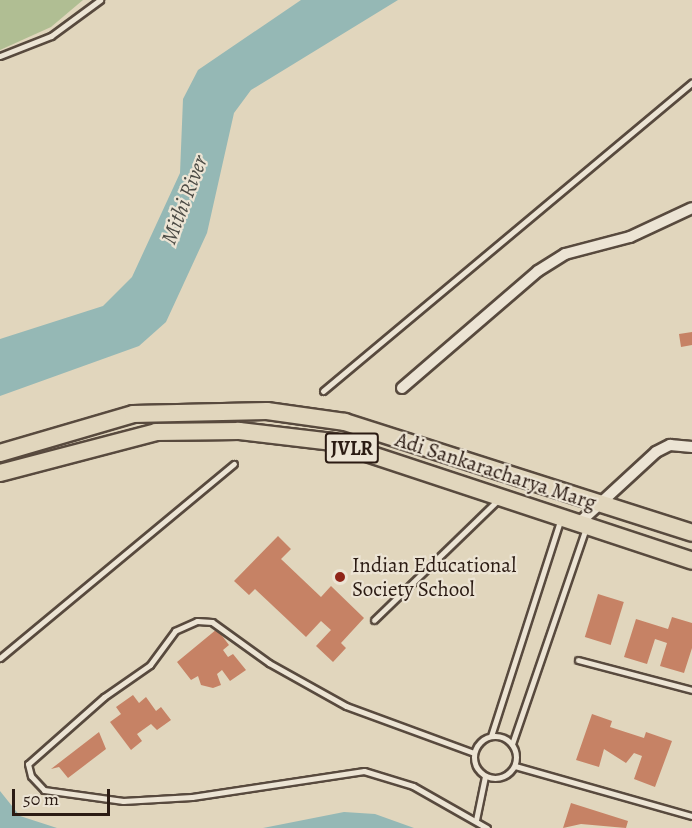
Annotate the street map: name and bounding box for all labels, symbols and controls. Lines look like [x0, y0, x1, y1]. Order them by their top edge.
water label: Mithi River [156, 152, 214, 248]
street label: Adi Sankaracharya Marg [392, 427, 600, 515]
road number: JVLR [324, 431, 380, 465]
place label: Indian Educational Society School [352, 552, 516, 602]
marker: Indian Educational Society School [333, 570, 347, 584]
scale bar [15, 777, 112, 815]
text: 50 m [23, 787, 59, 811]

